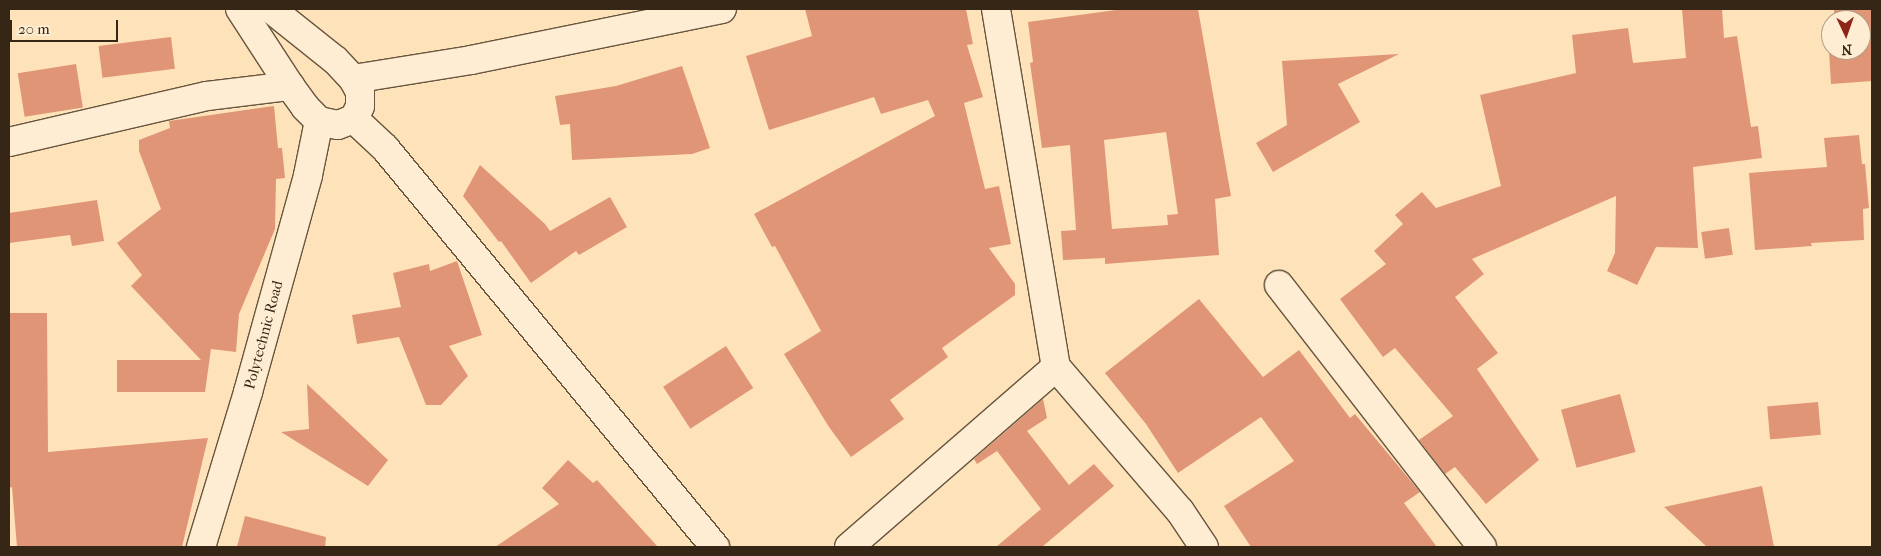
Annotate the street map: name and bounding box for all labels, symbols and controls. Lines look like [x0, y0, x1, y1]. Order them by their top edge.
scale bar [12, 10, 120, 42]
north arrow [1821, 10, 1871, 60]
text: 20 m [18, 20, 50, 38]
text: N [1841, 41, 1853, 58]
street label: Polytechnic Road [241, 279, 287, 391]

